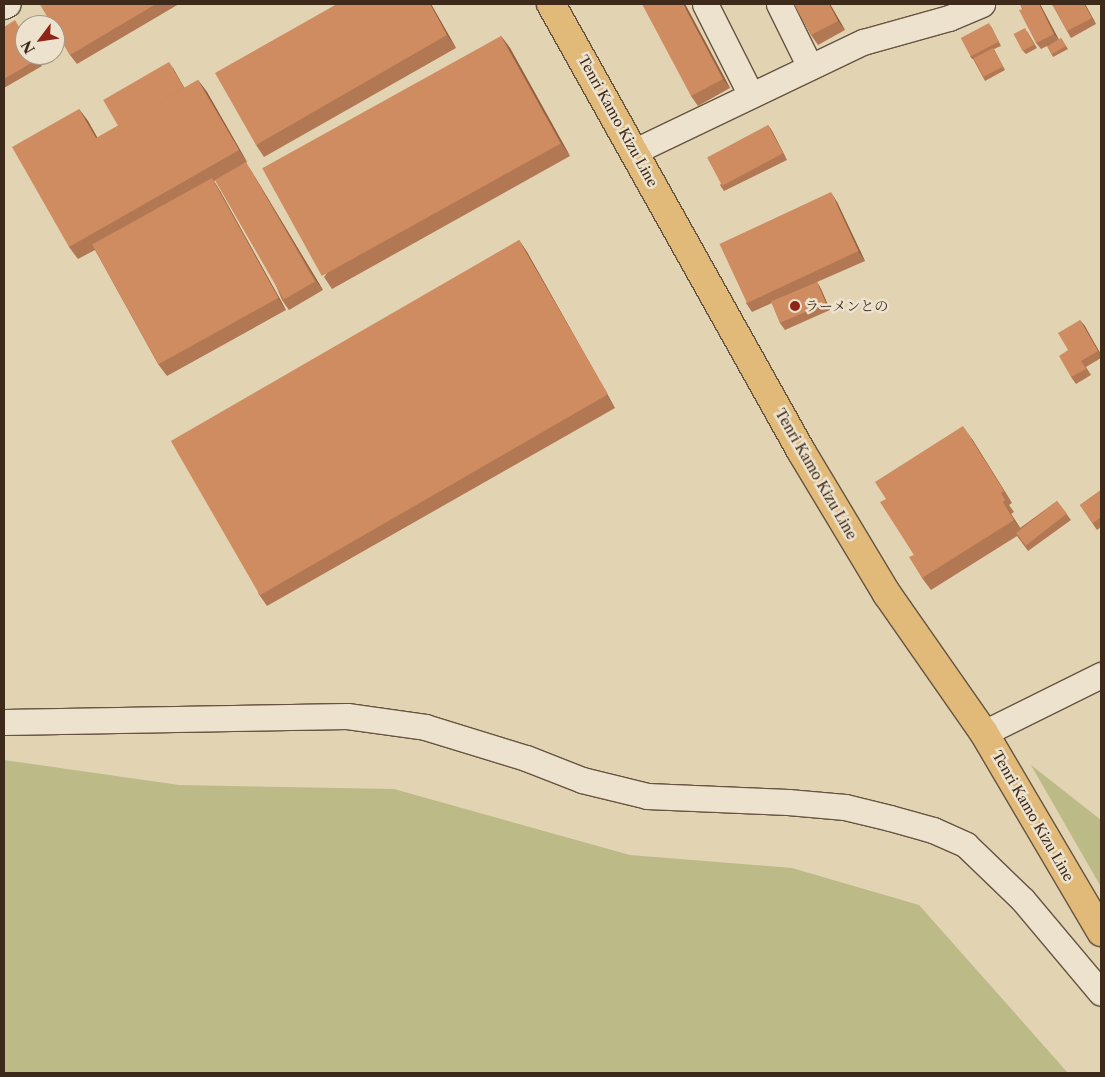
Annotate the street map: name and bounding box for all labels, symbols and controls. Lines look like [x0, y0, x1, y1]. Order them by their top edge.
north arrow [15, 15, 65, 65]
text: N [17, 37, 39, 57]
street label: Tenri Kamo Kizu Line [575, 52, 661, 190]
place label: ラーメンとの [805, 298, 889, 314]
marker: ラーメンとの [789, 300, 801, 312]
street label: Tenri Kamo Kizu Line [772, 406, 860, 542]
street label: Tenri Kamo Kizu Line [989, 748, 1077, 884]

